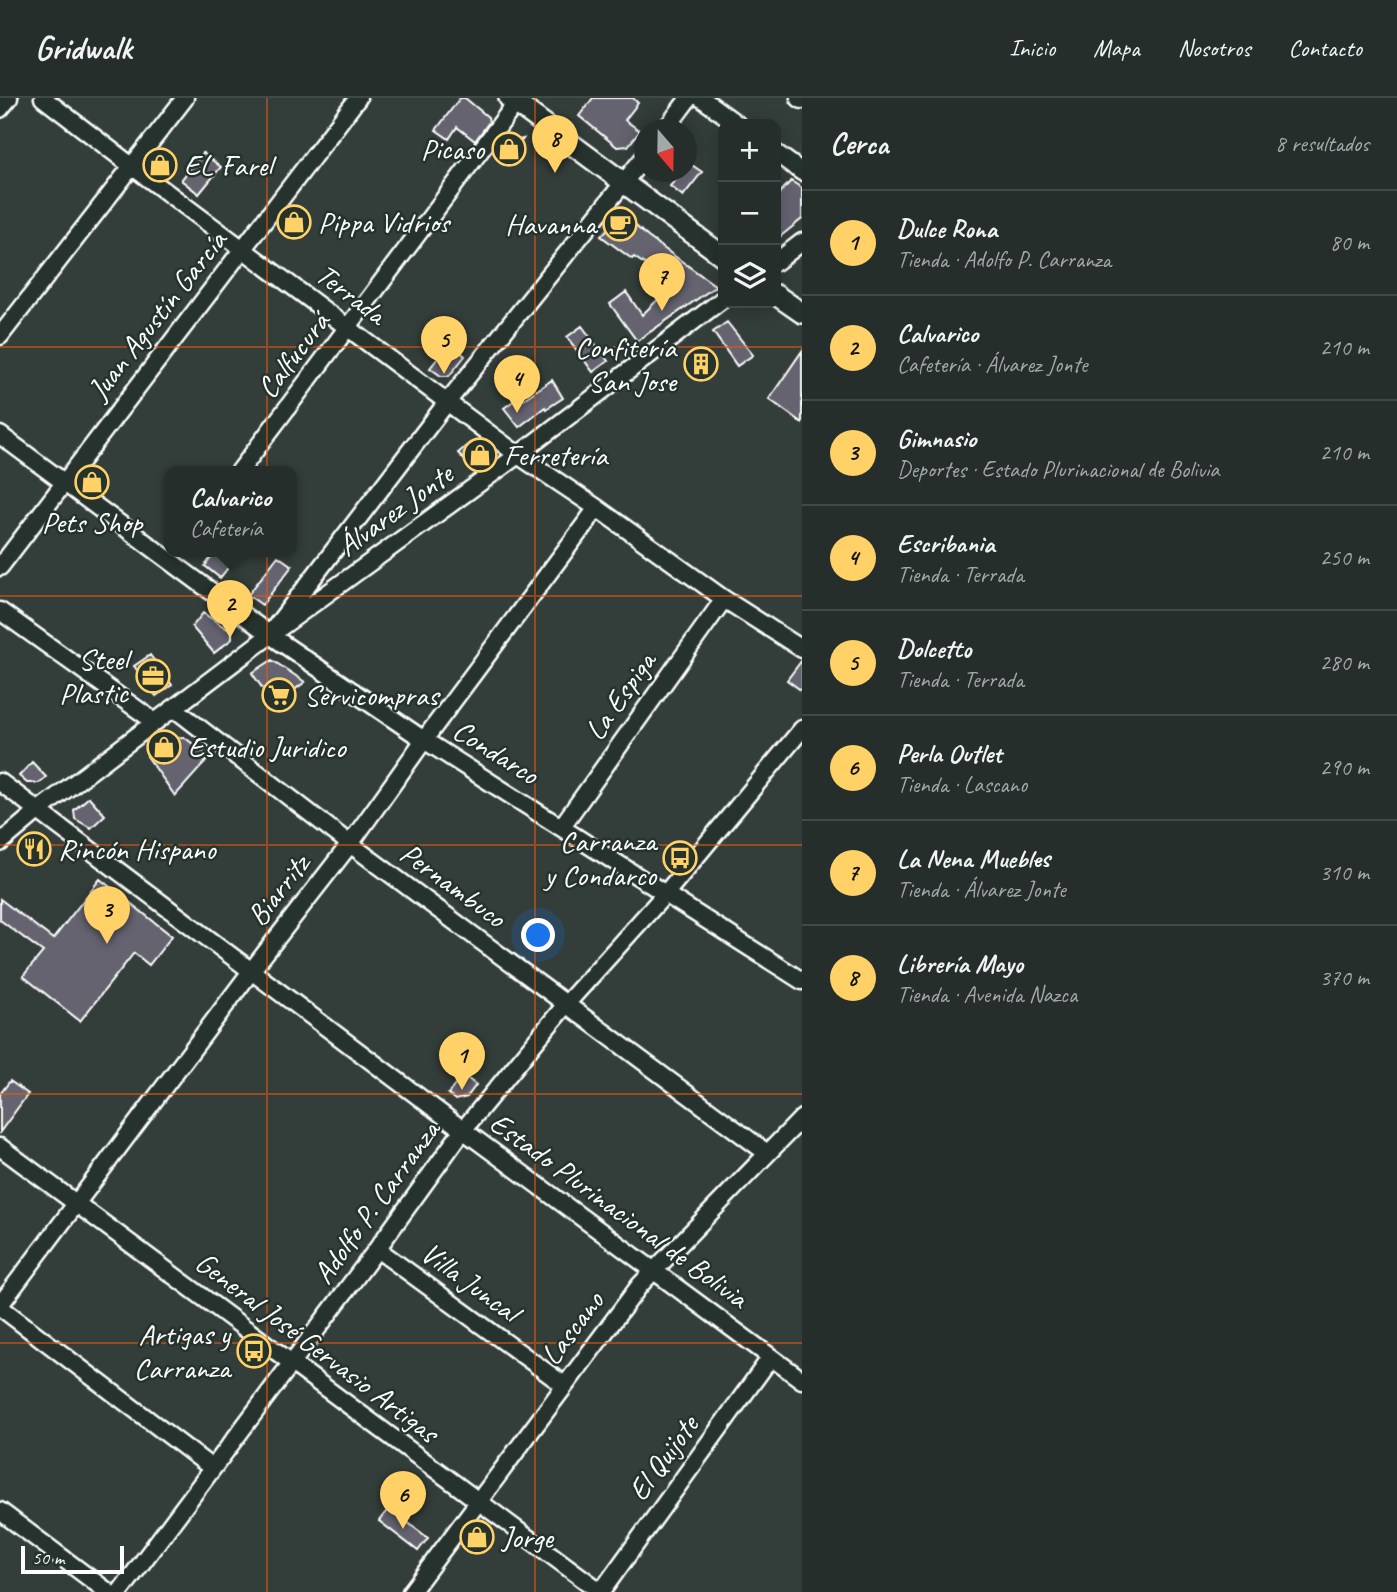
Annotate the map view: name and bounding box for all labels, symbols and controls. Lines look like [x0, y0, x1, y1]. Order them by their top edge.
text: Gridwalk [35, 27, 132, 69]
text: Inicio [1009, 33, 1055, 63]
text: Mapa [1093, 33, 1140, 63]
text: Nosotros [1178, 33, 1250, 63]
text: Contacto [1288, 33, 1362, 63]
pin: 8 [532, 115, 578, 173]
north arrow [634, 119, 697, 182]
map controls [718, 119, 781, 308]
button: + [718, 119, 781, 182]
text: Cerca [830, 125, 888, 163]
text: 8 resultados [1275, 129, 1369, 158]
place label: Picaso [421, 130, 485, 168]
shop icon: Picaso [490, 130, 528, 168]
shop icon: EL Farel [141, 146, 179, 184]
place label: EL Farel [184, 146, 277, 184]
button: − [718, 182, 781, 245]
shop icon: Pippa Vidrios [275, 203, 313, 241]
place label: Pippa Vidrios [318, 203, 452, 241]
place label: Havanna [505, 205, 599, 243]
cafe icon: Havanna [601, 205, 639, 243]
text: Dulce Rona [897, 212, 997, 245]
street label: Juan Agustín García [78, 221, 236, 409]
text: 1 [848, 228, 858, 257]
text: 80 m [1330, 228, 1369, 257]
button: layers [718, 245, 781, 308]
text: Tienda · Adolfo P. Carranza [897, 245, 1111, 274]
pin: 7 [639, 253, 685, 311]
street label: Terrada [308, 255, 396, 334]
street label: Calfucurá [248, 302, 340, 406]
pin: 5 [421, 316, 467, 374]
text: Calvarico [897, 317, 978, 350]
place label: Confitería San Jose [575, 328, 678, 400]
text: 2 [848, 333, 858, 362]
text: 210 m [1320, 333, 1369, 362]
building icon: Confitería San Jose [682, 345, 720, 383]
text: Cafetería · Álvarez Jonte [897, 350, 1088, 379]
pin: 4 [494, 355, 540, 413]
text: Gimnasio [897, 422, 976, 455]
shop icon: Ferretería [461, 436, 499, 474]
place label: Ferretería [504, 436, 609, 474]
text: 3 [848, 438, 858, 467]
text: 210 m [1320, 438, 1369, 467]
street label: Álvarez Jonte [330, 454, 462, 565]
text: Deportes · Estado Plurinacional de Bolivia [897, 455, 1219, 484]
shop icon: Pets Shop [73, 463, 111, 501]
popup [164, 466, 297, 557]
text: Calvarico [190, 481, 271, 514]
place label: Pets Shop [42, 503, 144, 541]
text: Cafetería [190, 514, 263, 543]
text: Escribania [897, 527, 995, 560]
text: 4 [848, 543, 858, 572]
text: 250 m [1320, 543, 1369, 572]
text: Tienda · Terrada [897, 560, 1024, 589]
pin: 2 [207, 580, 253, 638]
text: Dolcetto [897, 632, 971, 665]
place label: Steel Plastic [59, 640, 133, 712]
street label: La Espiga [576, 642, 666, 748]
text: 5 [848, 648, 858, 677]
text: 280 m [1320, 648, 1369, 677]
office icon: Steel Plastic [134, 657, 172, 695]
text: Tienda · Terrada [897, 665, 1024, 694]
supermarket icon: Servicompras [260, 676, 298, 714]
place label: Servicompras [304, 676, 441, 714]
street label: Condarco [446, 711, 547, 794]
shop icon: Estudio Juridico [145, 728, 183, 766]
place label: Estudio Juridico [188, 728, 347, 766]
text: Perla Outlet [897, 737, 1002, 770]
text: 6 [848, 753, 858, 782]
text: 290 m [1320, 753, 1369, 782]
text: Tienda · Lascano [897, 770, 1027, 799]
place label: Carranza y Condarco [543, 822, 659, 894]
restaurant icon: Rincón Hispano [15, 830, 53, 868]
place label: Rincón Hispano [58, 830, 217, 868]
street label: Pernambuco [393, 834, 514, 937]
bus stop icon: Carranza y Condarco [661, 839, 699, 877]
text: La Nena Muebles [897, 842, 1050, 875]
street label: Biarritz [238, 844, 320, 933]
text: 7 [848, 858, 858, 887]
text: 310 m [1320, 858, 1369, 887]
text: Tienda · Álvarez Jonte [897, 875, 1066, 904]
pin: 3 [84, 886, 130, 944]
your location [521, 918, 555, 952]
text: Librería Mayo [897, 947, 1023, 980]
text: 8 [848, 963, 858, 992]
text: 370 m [1320, 963, 1369, 992]
text: Tienda · Avenida Nazca [897, 980, 1077, 1009]
pin: 1 [439, 1032, 485, 1090]
street label: Estado Plurinacional de Bolivia [482, 1103, 757, 1318]
street label: Adolfo P. Carranza [304, 1111, 449, 1291]
street label: Villa Juncal [413, 1234, 531, 1333]
street label: General José Gervasio Artigas [188, 1243, 448, 1453]
street label: Lascano [532, 1282, 613, 1372]
place label: Artigas y Carranza [134, 1315, 233, 1387]
bus stop icon: Artigas y Carranza [235, 1332, 273, 1370]
street label: El Quijote [619, 1406, 708, 1508]
pin: 6 [380, 1471, 426, 1529]
shop icon: Jorge [458, 1518, 496, 1556]
place label: Jorge [500, 1518, 555, 1556]
scale bar [21, 1543, 124, 1575]
text: 50 m [32, 1546, 64, 1570]

